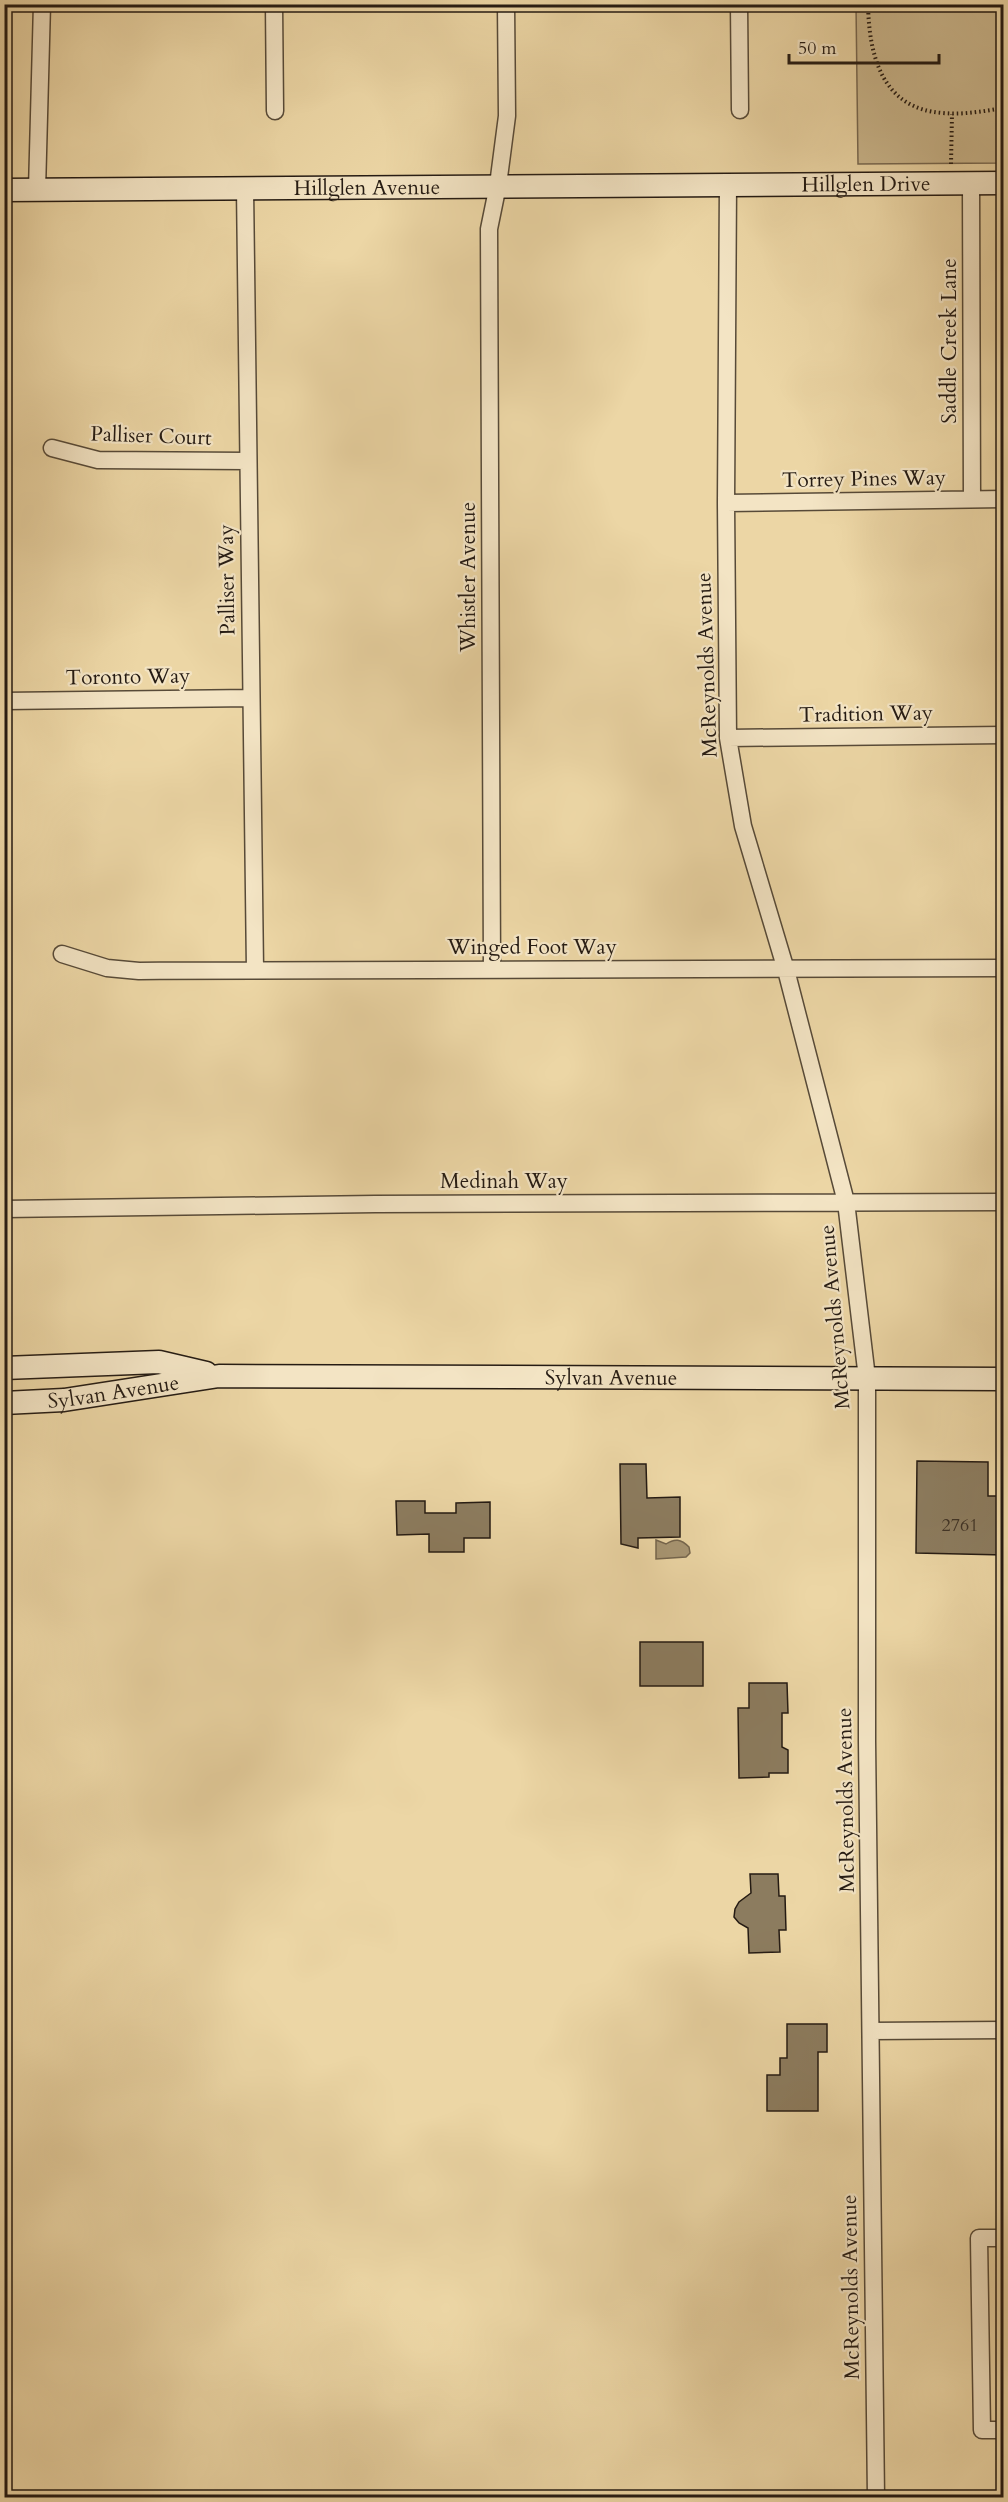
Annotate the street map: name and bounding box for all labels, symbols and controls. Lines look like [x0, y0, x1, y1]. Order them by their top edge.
scale bar [789, 27, 939, 65]
text: 50 m [798, 36, 837, 61]
street label: Hillglen Drive [801, 169, 931, 199]
street label: Hillglen Avenue [294, 172, 440, 202]
street label: Saddle Creek Lane [935, 258, 964, 424]
street label: Palliser Court [90, 419, 212, 453]
street label: Torrey Pines Way [782, 463, 946, 495]
street label: Whistler Avenue [454, 502, 483, 653]
street label: Palliser Way [212, 524, 242, 636]
street label: McReynolds Avenue [689, 572, 725, 758]
street label: Toronto Way [65, 661, 191, 693]
street label: Tradition Way [799, 698, 933, 730]
street label: Winged Foot Way [446, 933, 617, 962]
street label: Medinah Way [440, 1167, 568, 1196]
street label: McReynolds Avenue [812, 1224, 858, 1410]
street label: Sylvan Avenue [545, 1363, 677, 1392]
street label: Sylvan Avenue [47, 1368, 181, 1415]
house number: 2761 [942, 1513, 978, 1538]
street label: McReynolds Avenue [830, 1707, 862, 1893]
street label: McReynolds Avenue [835, 2194, 867, 2380]

